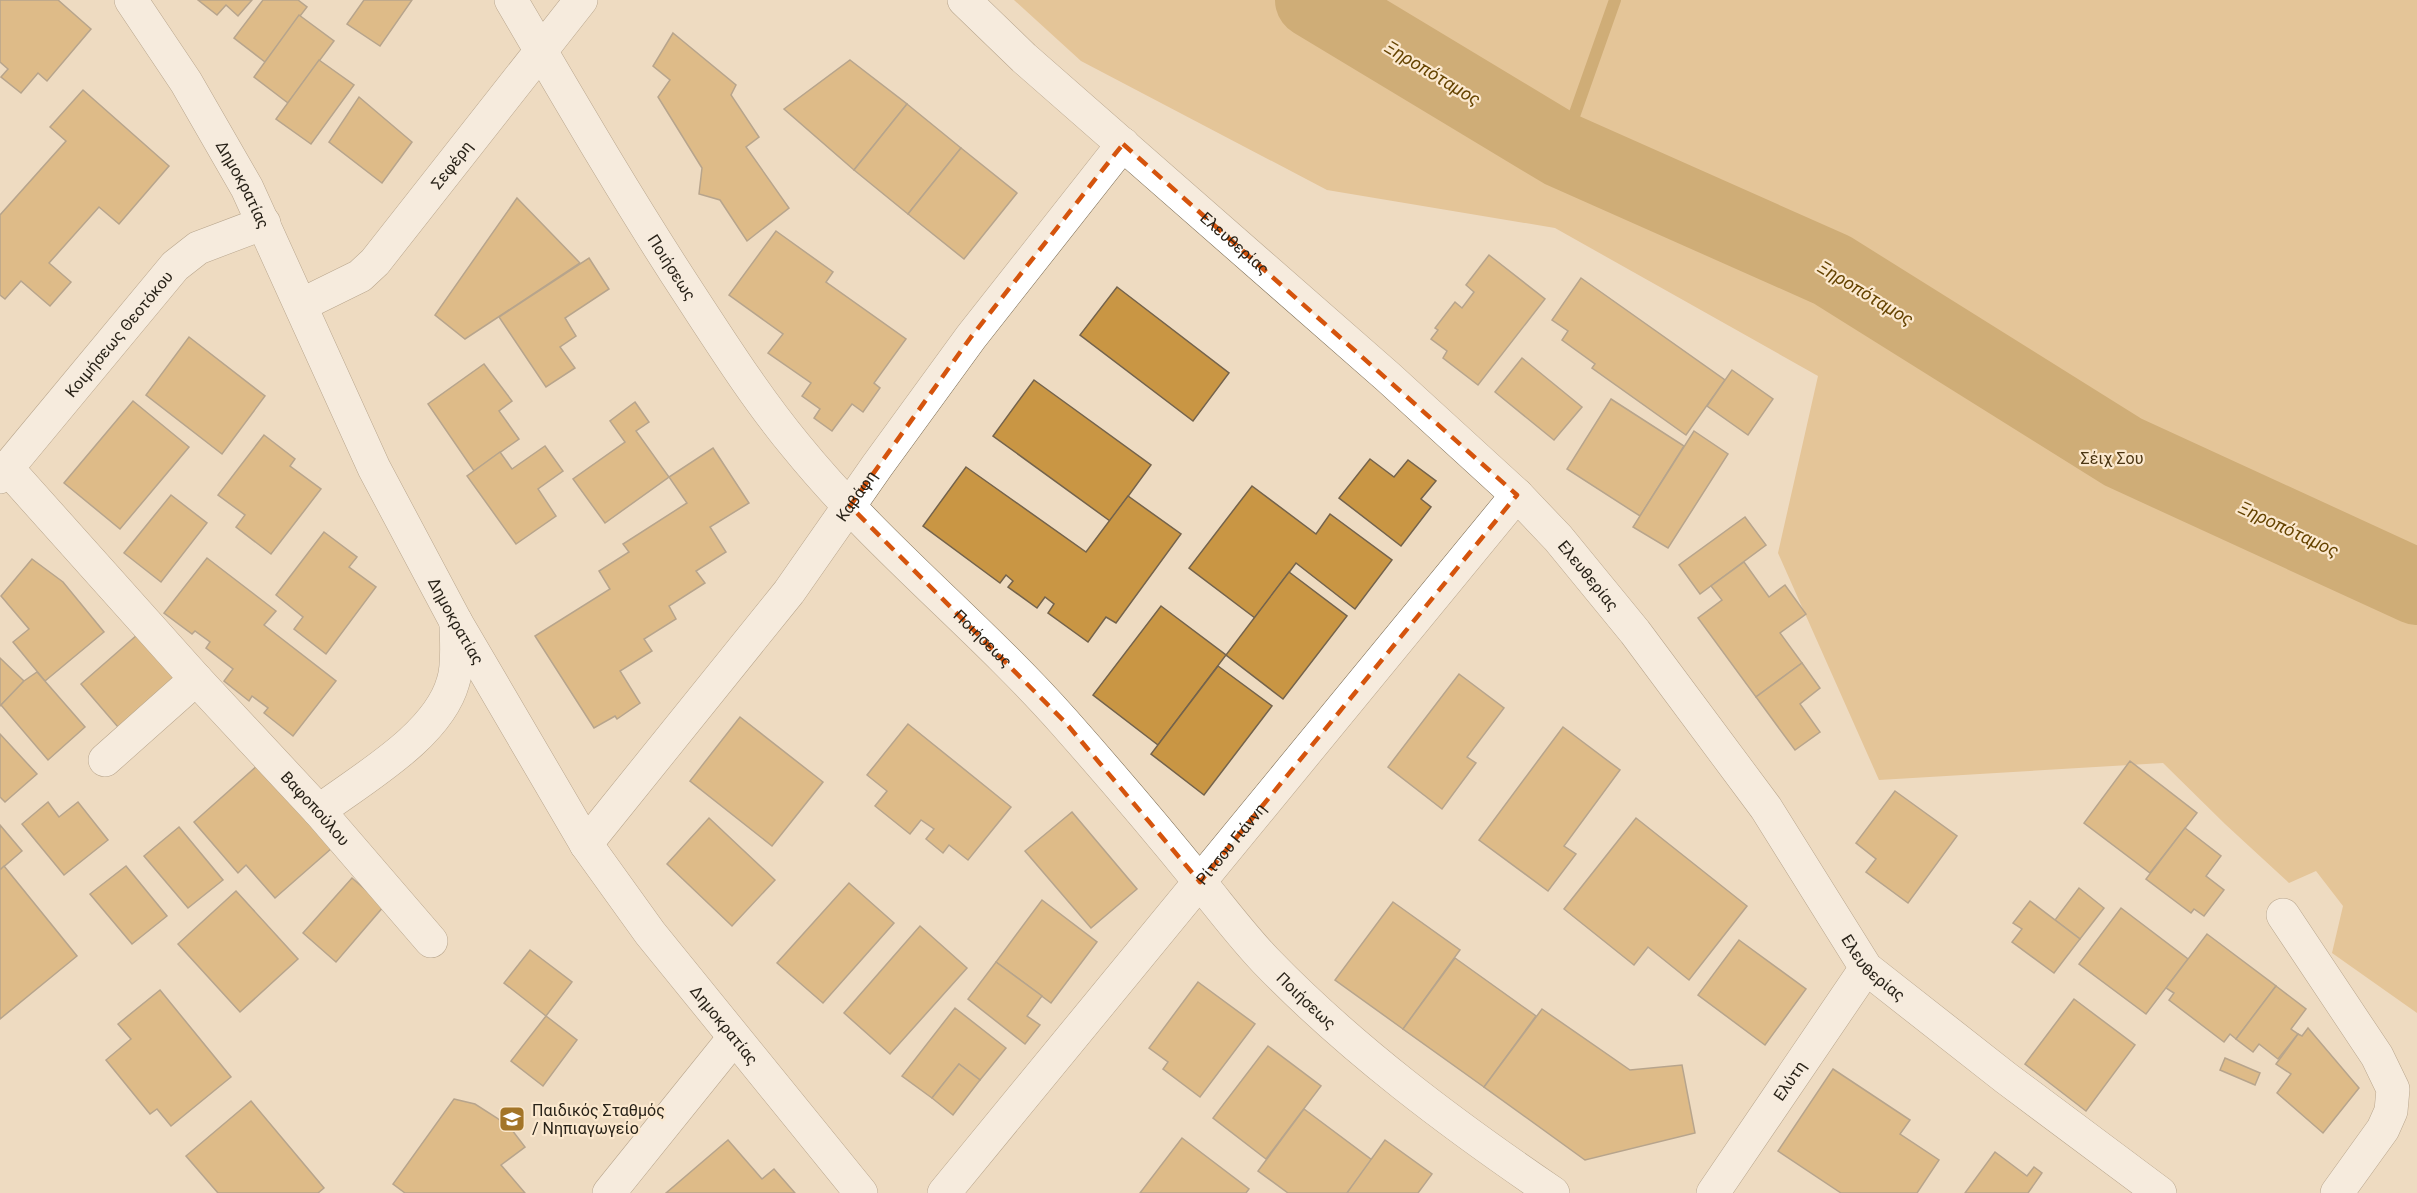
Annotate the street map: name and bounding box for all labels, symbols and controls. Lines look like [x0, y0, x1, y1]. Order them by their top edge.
water label: Ξηροπόταμος [1381, 36, 1485, 110]
street label: Δημοκρατίας [212, 137, 274, 231]
street label: Σεφέρη [427, 137, 476, 193]
street label: Ελευθερίας [1197, 208, 1273, 278]
street label: Ποιήσεως [644, 231, 700, 304]
water label: Ξηροπόταμος [1814, 256, 1918, 330]
street label: Κοιμήσεως Θεοτόκου [61, 267, 177, 401]
park label: Σέιχ Σου [2081, 449, 2143, 468]
street label: Καβάφη [832, 467, 881, 525]
water label: Ξηροπόταμος [2236, 497, 2342, 561]
street label: Ελευθερίας [1554, 536, 1623, 614]
street label: Δημοκρατίας [424, 574, 488, 668]
street label: Ποιήσεως [950, 605, 1016, 671]
street label: Βαφοπούλου [277, 767, 354, 849]
street label: Ρίτσου Γιάννη [1192, 799, 1270, 888]
street label: Ελευθερίας [1838, 931, 1909, 1005]
street label: Ποιήσεως [1273, 968, 1340, 1033]
street label: Δημοκρατίας [687, 981, 762, 1068]
street label: Ελύτη [1769, 1057, 1810, 1104]
place label: Παιδικός Σταθμός / Νηπιαγωγείο [532, 1101, 665, 1138]
school or university icon: Παιδικός Σταθμός / Νηπιαγωγείο [497, 1104, 527, 1134]

